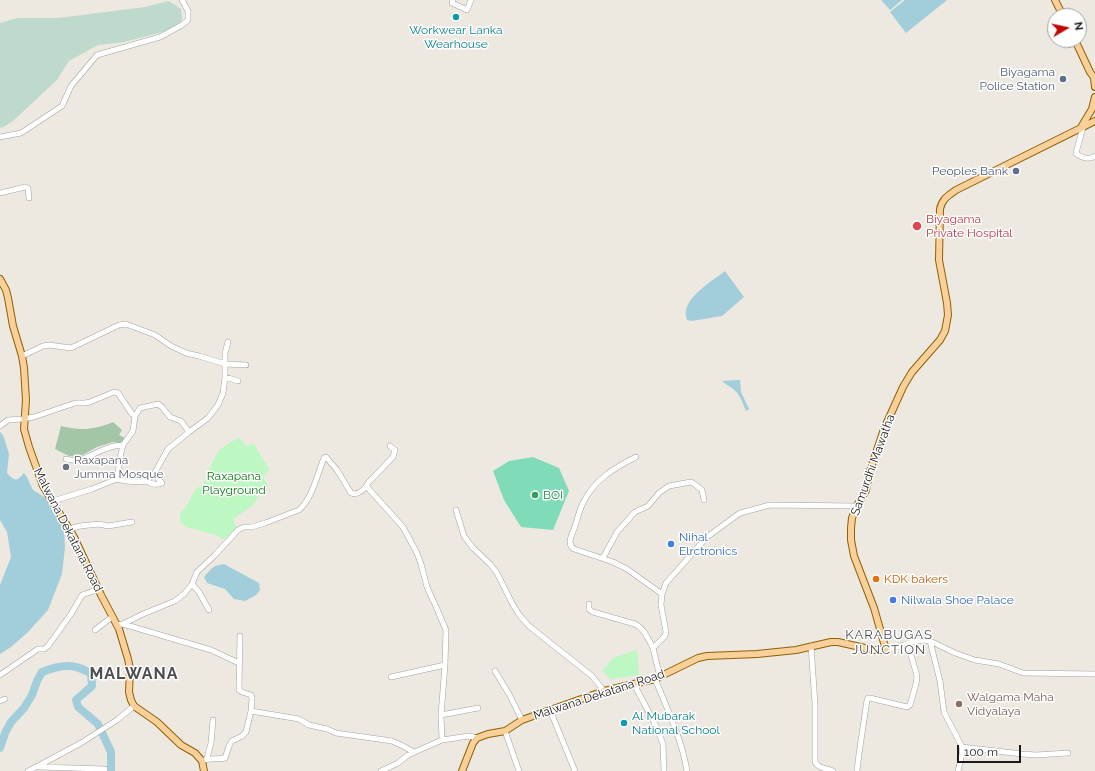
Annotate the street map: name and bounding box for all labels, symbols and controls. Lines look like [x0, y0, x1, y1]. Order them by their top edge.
north arrow [1047, 8, 1087, 48]
marker: Workwear Lanka Wearhouse [451, 12, 461, 22]
text: N [1071, 21, 1085, 31]
place label: Workwear Lanka Wearhouse [409, 23, 503, 51]
place label: Biyagama Police Station [980, 65, 1055, 93]
marker: Biyagama Police Station [1058, 74, 1068, 84]
place label: Peoples Bank [932, 164, 1008, 178]
marker: Peoples Bank [1011, 166, 1021, 176]
place label: Biyagama Private Hospital [926, 212, 1013, 240]
marker: Biyagama Private Hospital [911, 220, 923, 232]
street label: Samurdhi Mawatha [848, 412, 898, 518]
place label: Raxapana Jumma Mosque [74, 453, 163, 481]
marker: Raxapana Jumma Mosque [61, 462, 71, 472]
street label: Malwana Dekatana Road [30, 466, 106, 594]
park label: Raxapana Playground [202, 469, 266, 497]
place label: BOI [543, 488, 563, 502]
marker: BOI [530, 490, 540, 500]
place label: Nihal Elrctronics [679, 530, 737, 558]
marker: Nihal Elrctronics [666, 539, 676, 549]
place label: KDK bakers [884, 572, 948, 586]
marker: KDK bakers [871, 574, 881, 584]
place label: Nilwala Shoe Palace [901, 593, 1014, 607]
marker: Nilwala Shoe Palace [888, 595, 898, 605]
district label: KARABUGAS JUNCTION [845, 627, 933, 658]
district label: MALWANA [89, 664, 179, 684]
street label: Malwana Dekatana Road [532, 667, 666, 723]
place label: Walgama Maha Vidyalaya [967, 690, 1054, 718]
marker: Walgama Maha Vidyalaya [954, 699, 964, 709]
place label: Al Mubarak National School [632, 709, 720, 737]
marker: Al Mubarak National School [619, 718, 629, 728]
scale bar [959, 737, 1023, 763]
text: 100 m [964, 745, 998, 759]

